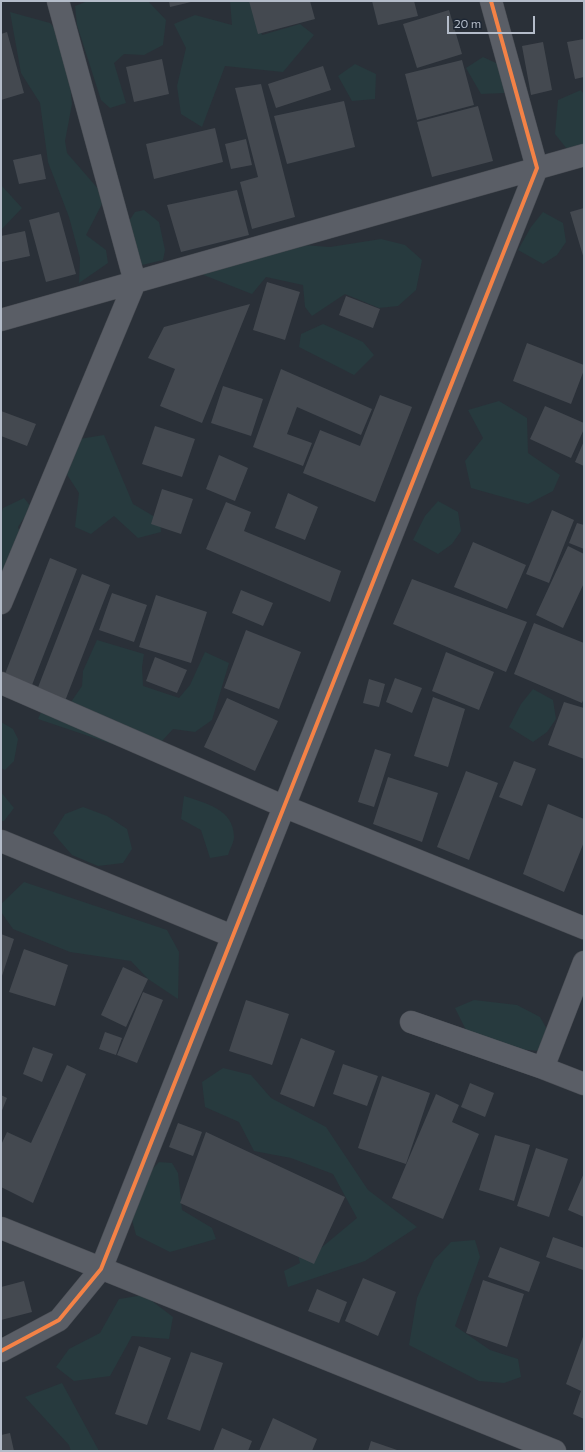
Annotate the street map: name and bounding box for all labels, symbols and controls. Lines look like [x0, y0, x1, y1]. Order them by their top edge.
scale bar [449, 8, 537, 34]
text: 20 m [454, 16, 481, 30]

